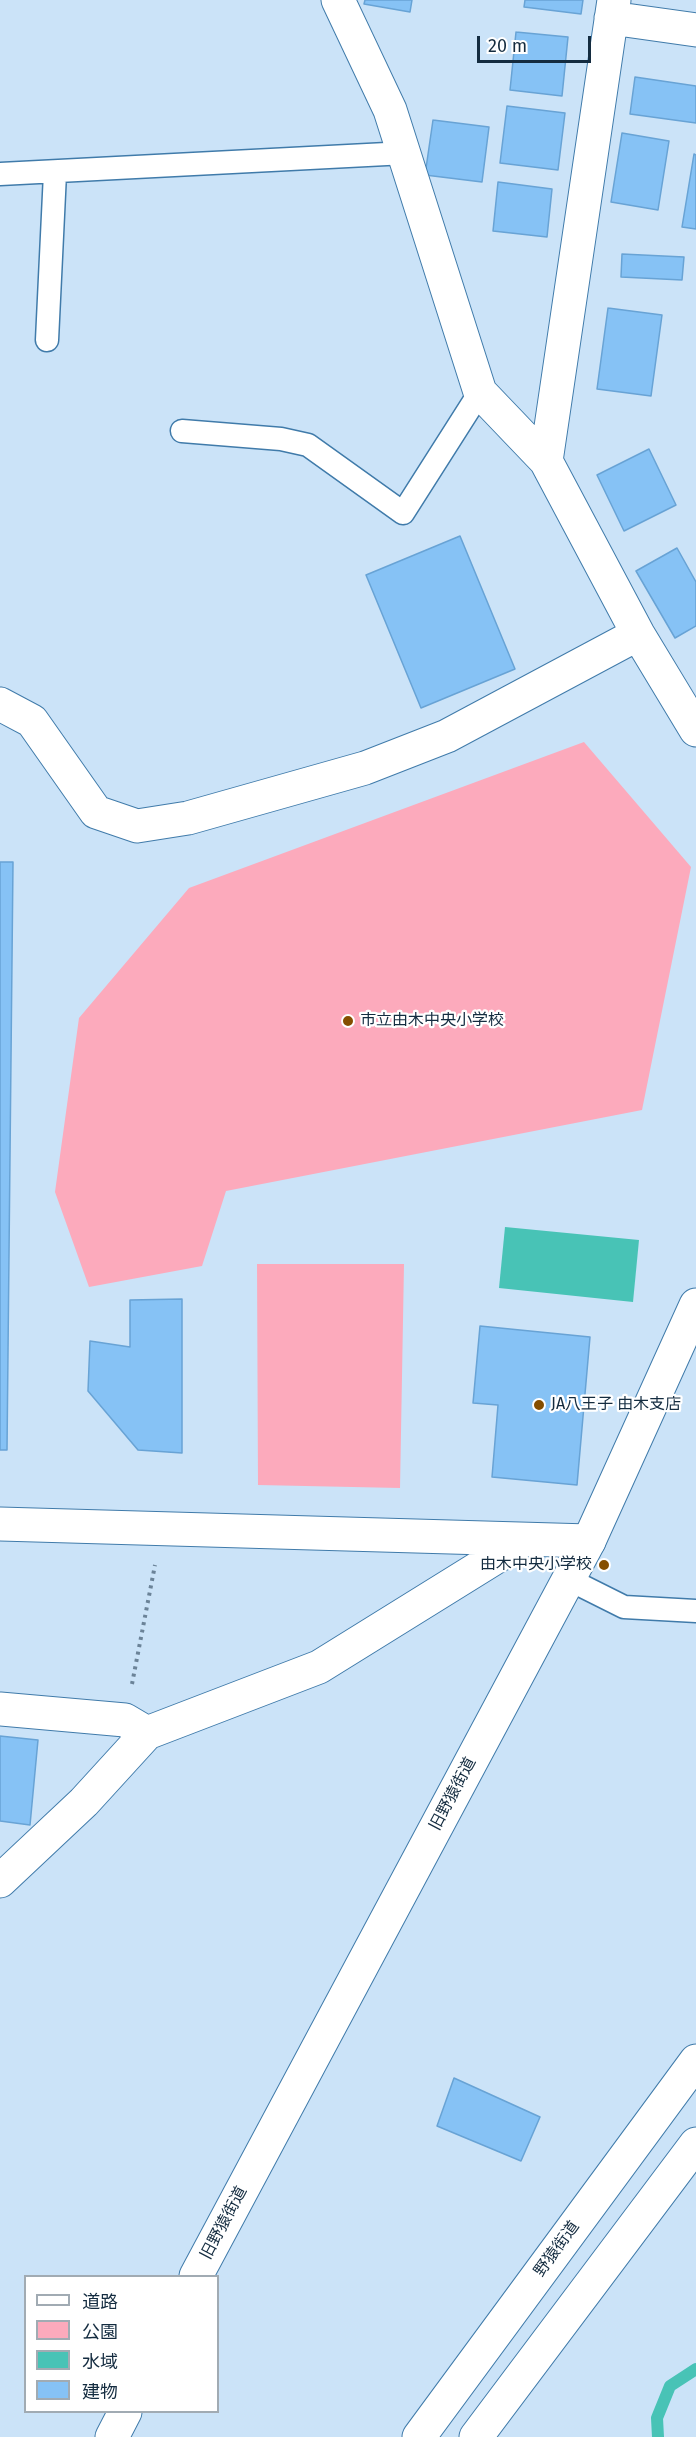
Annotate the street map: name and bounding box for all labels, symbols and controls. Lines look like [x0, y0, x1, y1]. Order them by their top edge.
scale bar [480, 24, 594, 62]
text: 20 m [488, 35, 527, 57]
place label: 市立由木中央小学校 [360, 1011, 504, 1031]
marker: 市立由木中央小学校 [341, 1014, 355, 1028]
place label: JA八王子 由木支店 [551, 1395, 681, 1415]
marker: JA八王子 由木支店 [532, 1398, 546, 1412]
place label: 由木中央小学校 [480, 1555, 592, 1575]
marker: 由木中央小学校 [597, 1558, 611, 1572]
street label: 旧野猿街道 [426, 1754, 480, 1834]
street label: 旧野猿街道 [197, 2183, 251, 2263]
street label: 野猿街道 [530, 2217, 584, 2281]
legend [24, 2275, 219, 2413]
text: 道路 [82, 2291, 118, 2313]
text: 公園 [82, 2321, 118, 2343]
text: 水域 [82, 2351, 118, 2373]
text: 建物 [82, 2381, 118, 2403]

